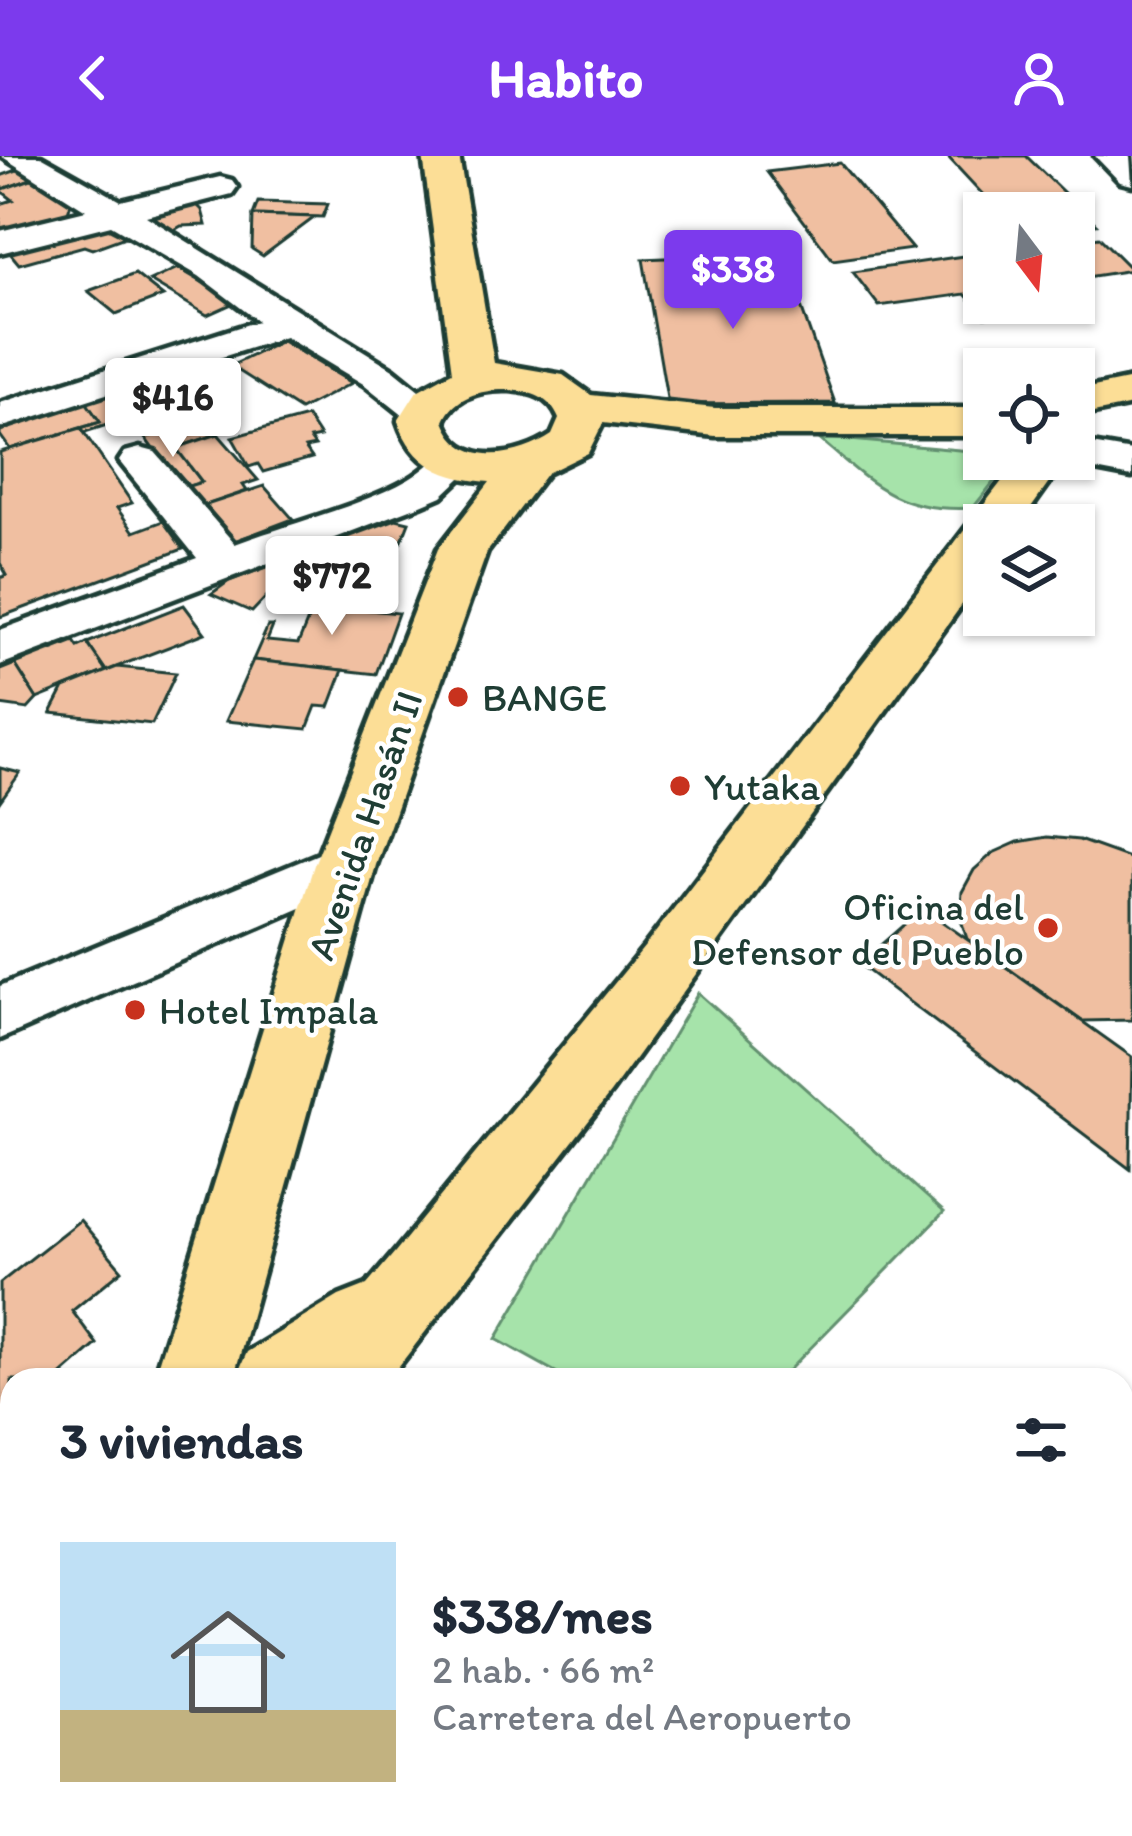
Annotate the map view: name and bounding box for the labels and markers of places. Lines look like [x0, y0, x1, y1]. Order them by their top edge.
pin: $338 [662, 230, 804, 332]
pin: $416 [102, 358, 244, 460]
pin: $772 [261, 536, 403, 638]
place label: BANGE [482, 674, 607, 721]
marker: BANGE [445, 684, 471, 710]
place label: Yutaka [704, 763, 820, 810]
marker: Yutaka [667, 773, 693, 799]
place label: Oficina del Defensor del Pueblo [691, 883, 1024, 975]
marker: Oficina del Defensor del Pueblo [1035, 915, 1061, 941]
place label: Hotel Impala [159, 987, 378, 1034]
marker: Hotel Impala [122, 997, 148, 1023]

